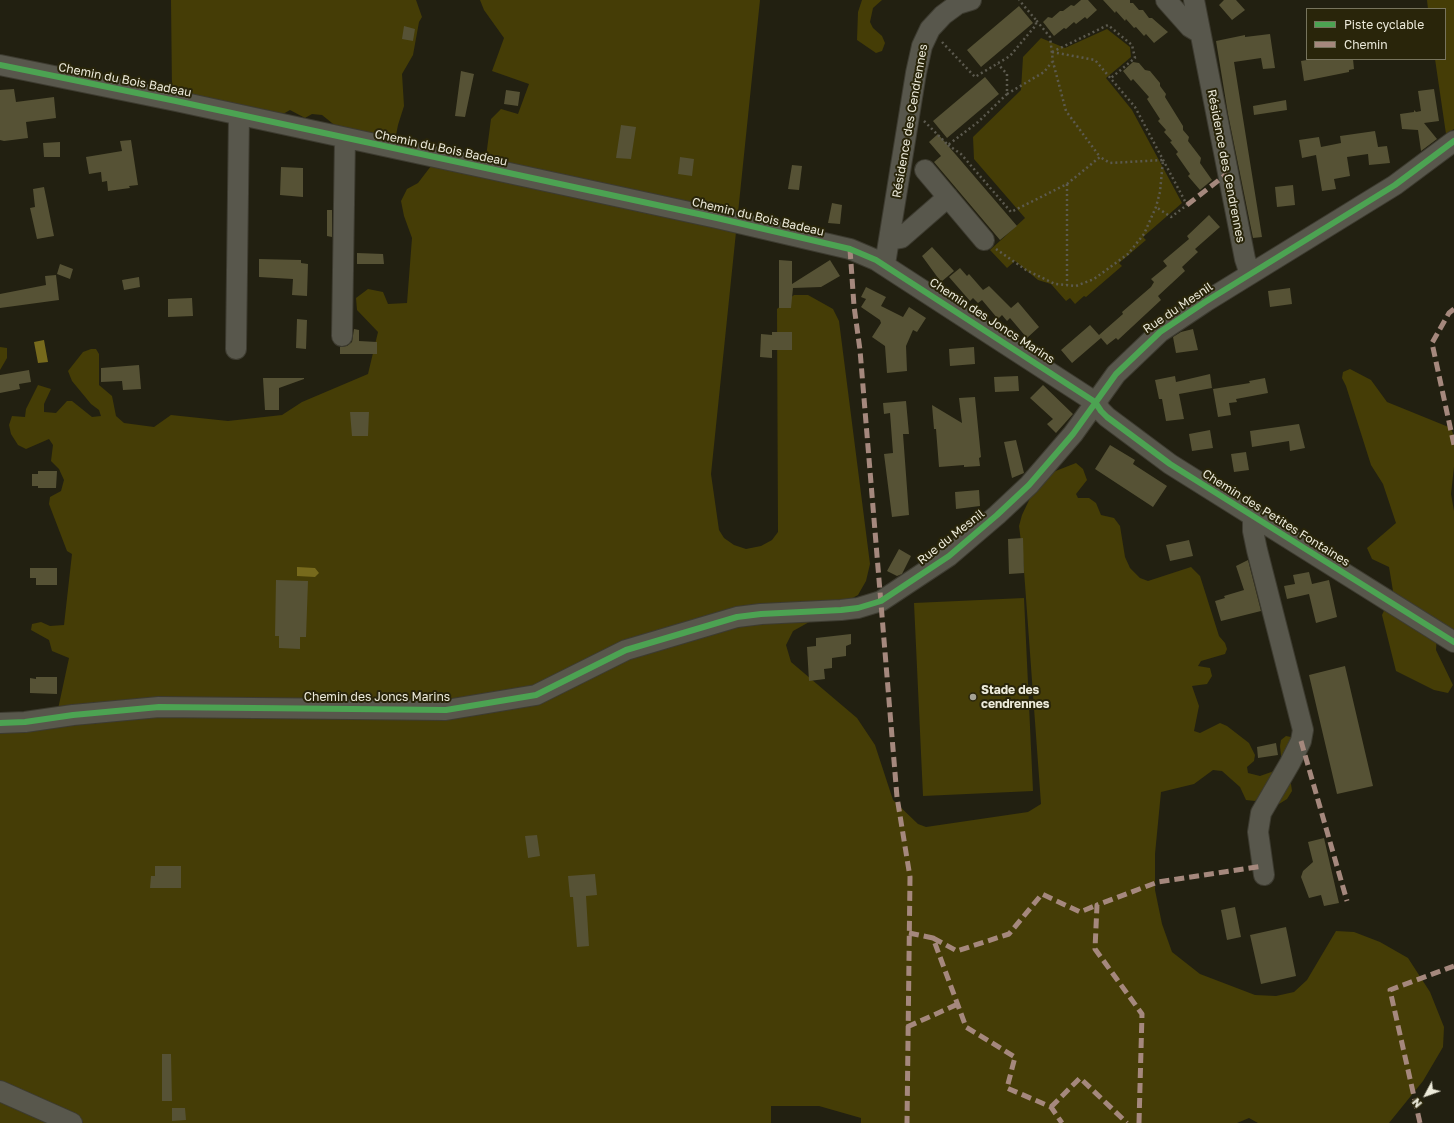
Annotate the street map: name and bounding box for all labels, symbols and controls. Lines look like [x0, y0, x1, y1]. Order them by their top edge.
legend [1306, 8, 1446, 60]
text: Piste cyclable [1344, 17, 1424, 32]
text: Chemin [1344, 37, 1388, 52]
street label: Résidence des Cendrennes [889, 43, 931, 199]
street label: Chemin du Bois Badeau [57, 60, 193, 100]
street label: Résidence des Cendrennes [1204, 88, 1248, 244]
street label: Chemin du Bois Badeau [373, 127, 509, 169]
street label: Chemin du Bois Badeau [690, 195, 826, 239]
street label: Chemin des Joncs Marins [927, 275, 1057, 367]
street label: Rue du Mesnil [1140, 279, 1216, 337]
street label: Chemin des Petites Fontaines [1200, 467, 1352, 569]
street label: Rue du Mesnil [915, 506, 987, 568]
place label: Stade des cendrennes [981, 683, 1050, 711]
street label: Chemin des Joncs Marins [304, 690, 450, 704]
marker: Stade des cendrennes [968, 692, 978, 702]
north arrow [1406, 1075, 1446, 1115]
text: N [1409, 1096, 1424, 1111]

